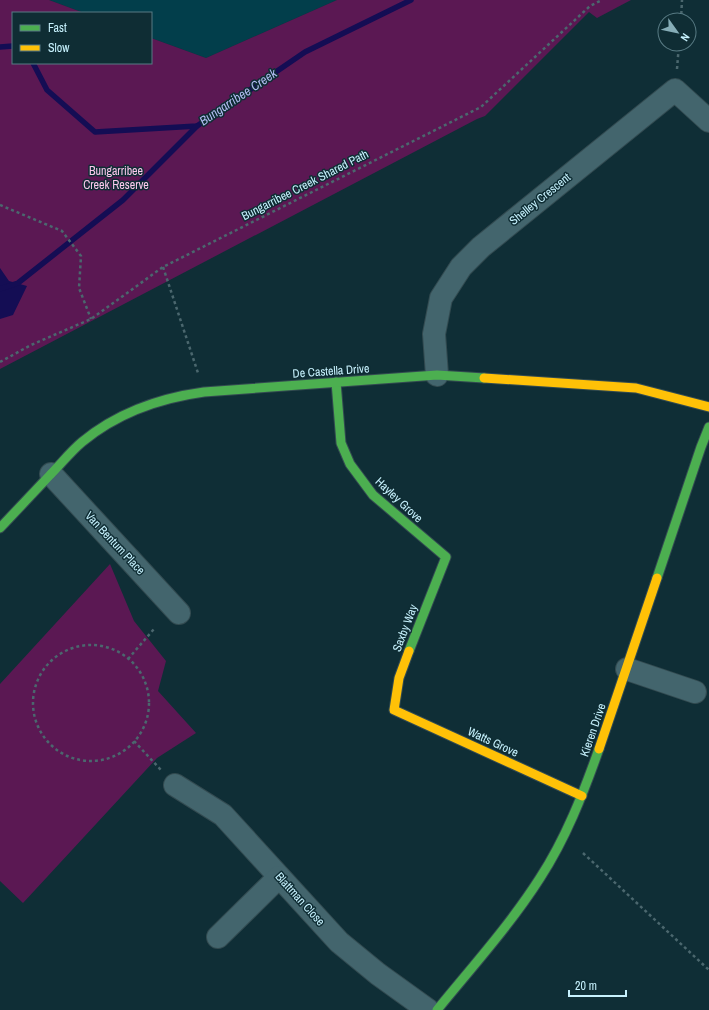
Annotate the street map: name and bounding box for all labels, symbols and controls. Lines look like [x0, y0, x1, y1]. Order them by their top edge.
legend [12, 12, 152, 64]
north arrow [657, 12, 697, 52]
text: Fast [48, 20, 67, 36]
text: N [678, 31, 693, 44]
text: Slow [48, 40, 70, 56]
water label: Bungarribee Creek [196, 64, 281, 129]
street label: Bungarribee Creek Shared Path [239, 146, 371, 224]
park label: Bungarribee Creek Reserve [83, 163, 149, 193]
street label: Shelley Crescent [506, 169, 574, 229]
street label: De Castella Drive [292, 360, 370, 382]
street label: Hayley Grove [372, 474, 426, 526]
street label: Van Bentum Place [82, 508, 148, 578]
street label: Saxby Way [389, 602, 421, 654]
street label: Kieren Drive [576, 701, 610, 759]
street label: Watts Grove [465, 723, 521, 761]
street label: Blattman Close [272, 869, 328, 929]
scale bar [569, 972, 626, 998]
text: 20 m [575, 978, 597, 994]

